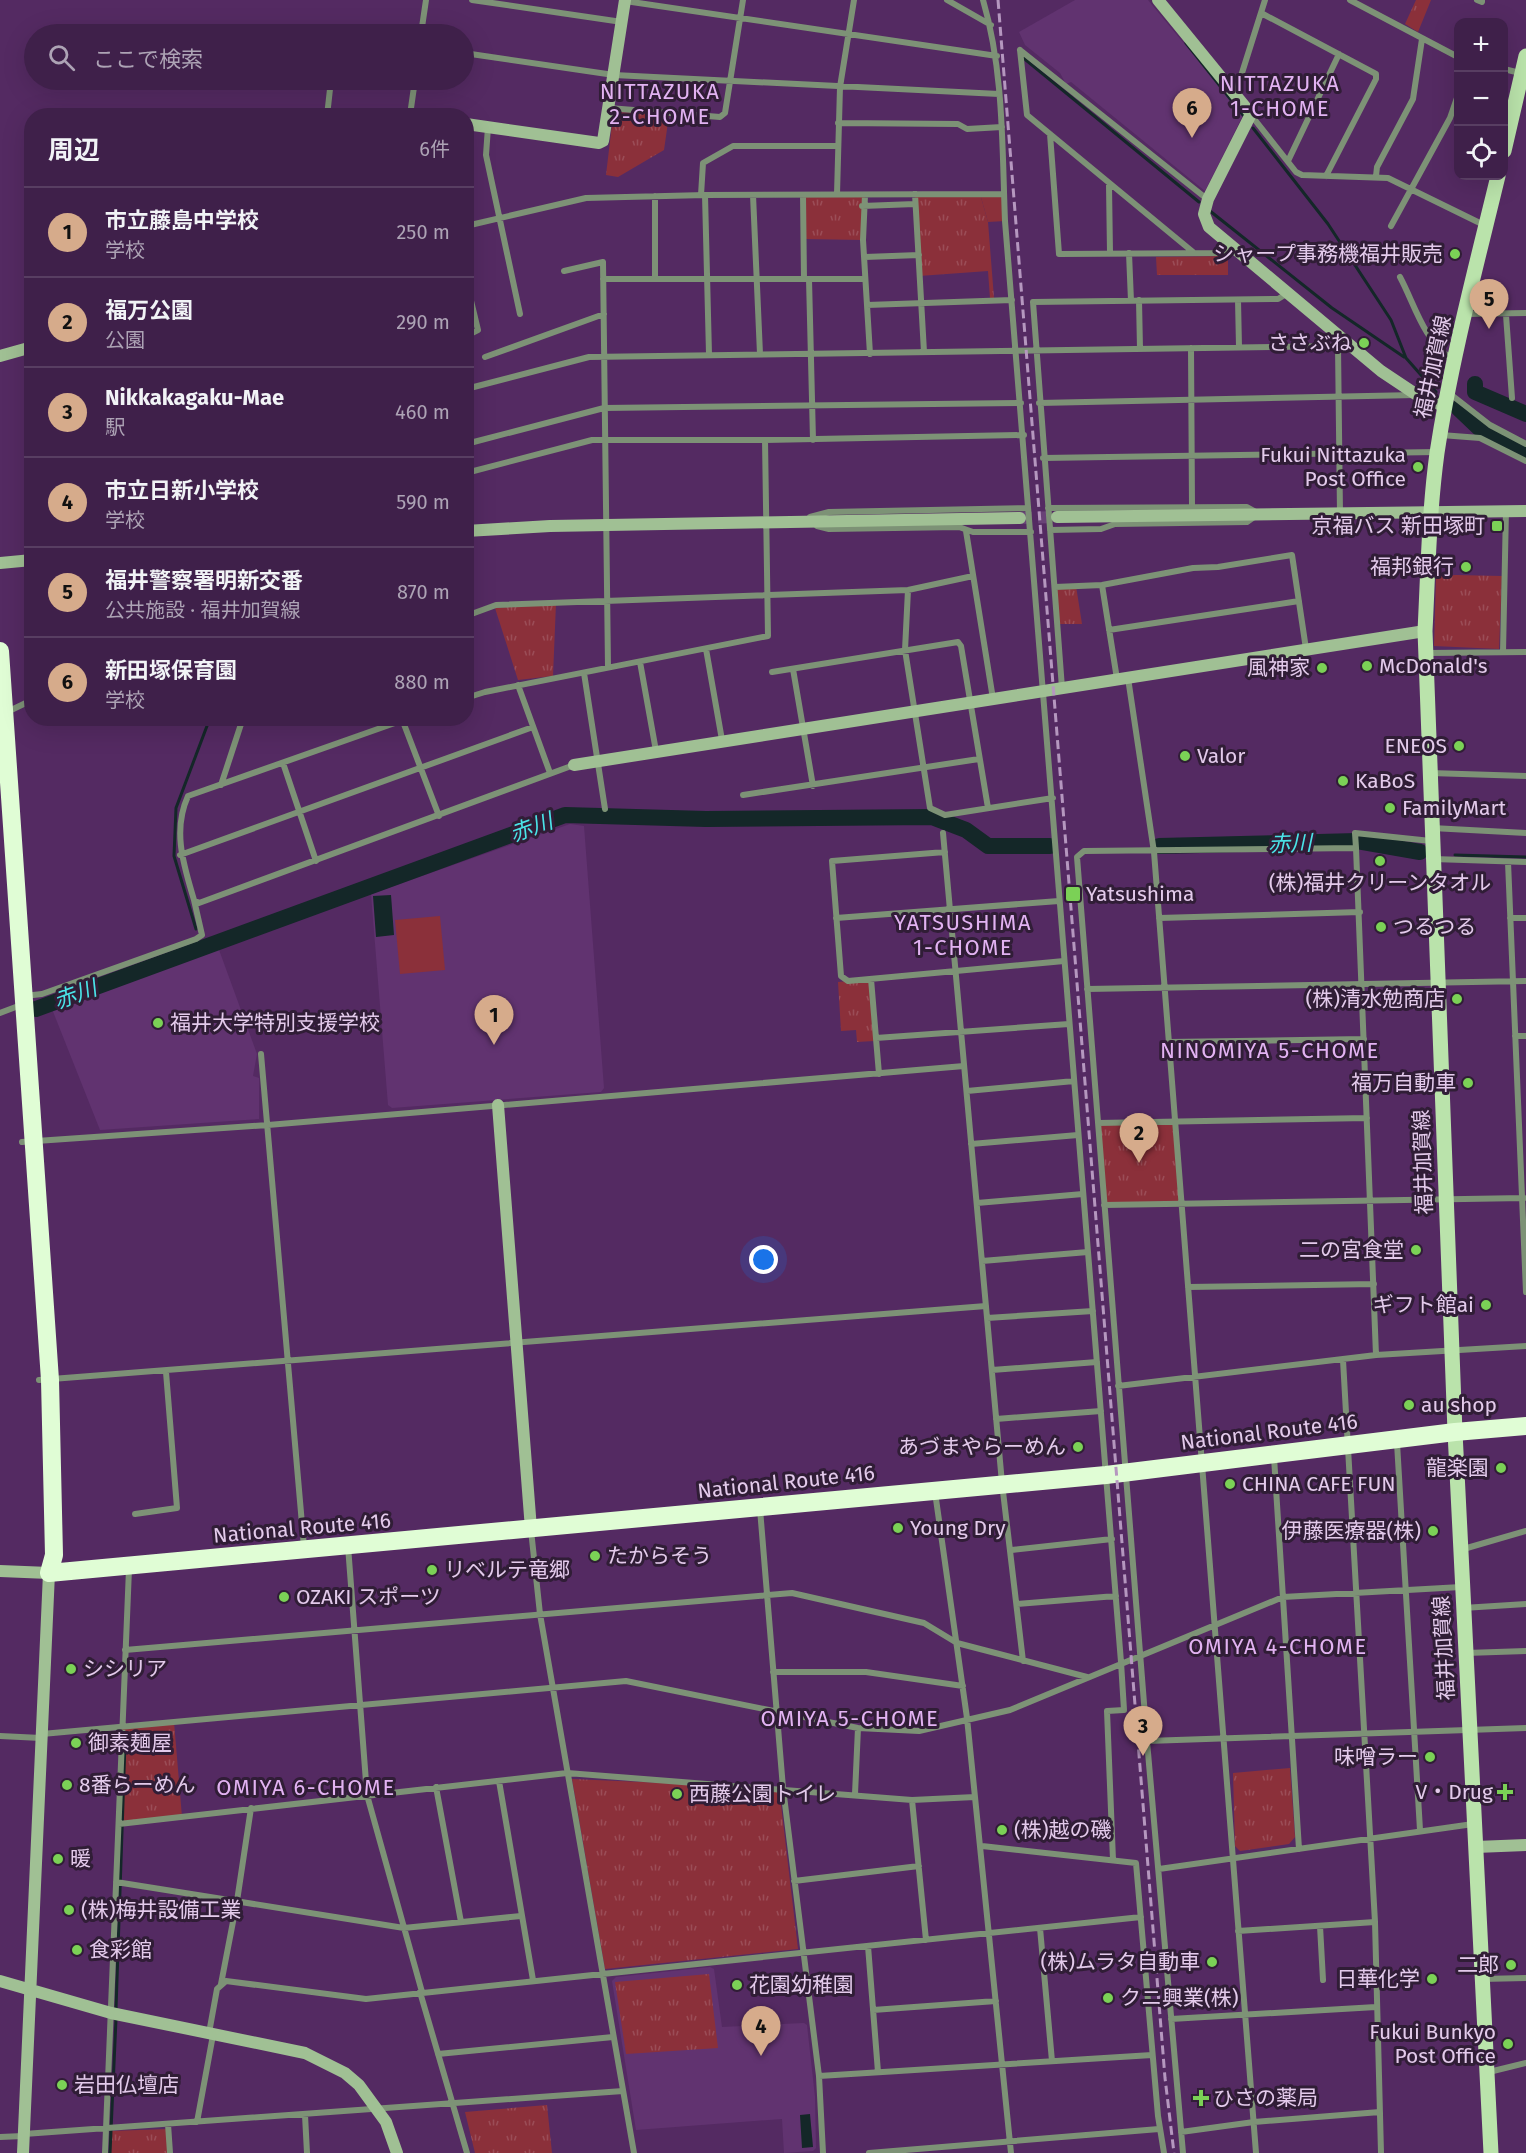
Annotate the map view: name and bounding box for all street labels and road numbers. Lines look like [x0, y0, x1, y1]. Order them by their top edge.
street label: 福井加賀線 [1409, 313, 1457, 421]
street label: 福井加賀線 [1408, 1109, 1438, 1215]
street label: National Route 416 [1179, 1408, 1359, 1456]
street label: National Route 416 [696, 1460, 876, 1504]
street label: National Route 416 [212, 1507, 392, 1549]
street label: 福井加賀線 [1428, 1595, 1460, 1701]

